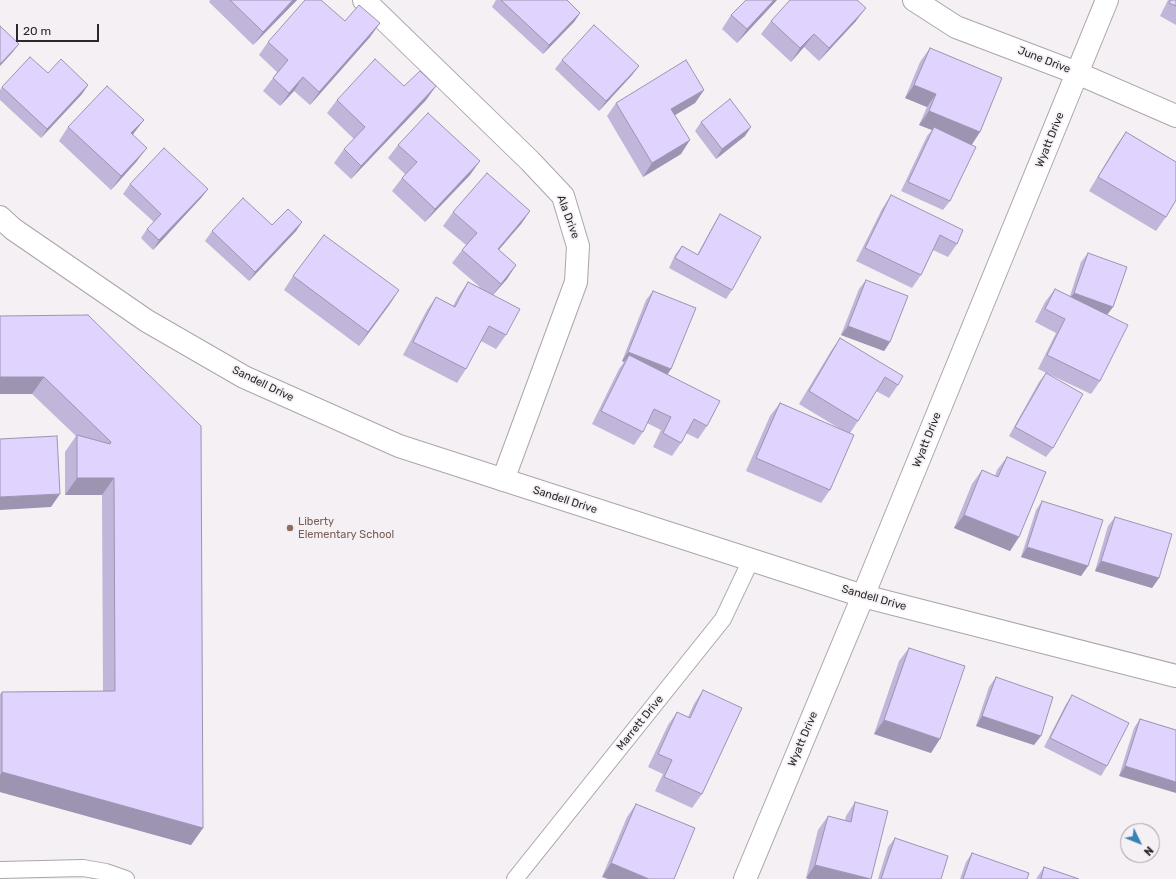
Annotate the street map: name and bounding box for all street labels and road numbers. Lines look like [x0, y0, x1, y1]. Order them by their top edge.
street label: June Drive [1016, 44, 1072, 76]
street label: Wyatt Drive [1033, 110, 1067, 170]
street label: Ala Drive [554, 193, 582, 241]
street label: Sandell Drive [230, 363, 296, 405]
street label: Wyatt Drive [910, 410, 944, 470]
street label: Sandell Drive [531, 483, 599, 517]
street label: Sandell Drive [840, 582, 908, 614]
street label: Marrett Drive [614, 693, 666, 753]
street label: Wyatt Drive [786, 710, 820, 768]

